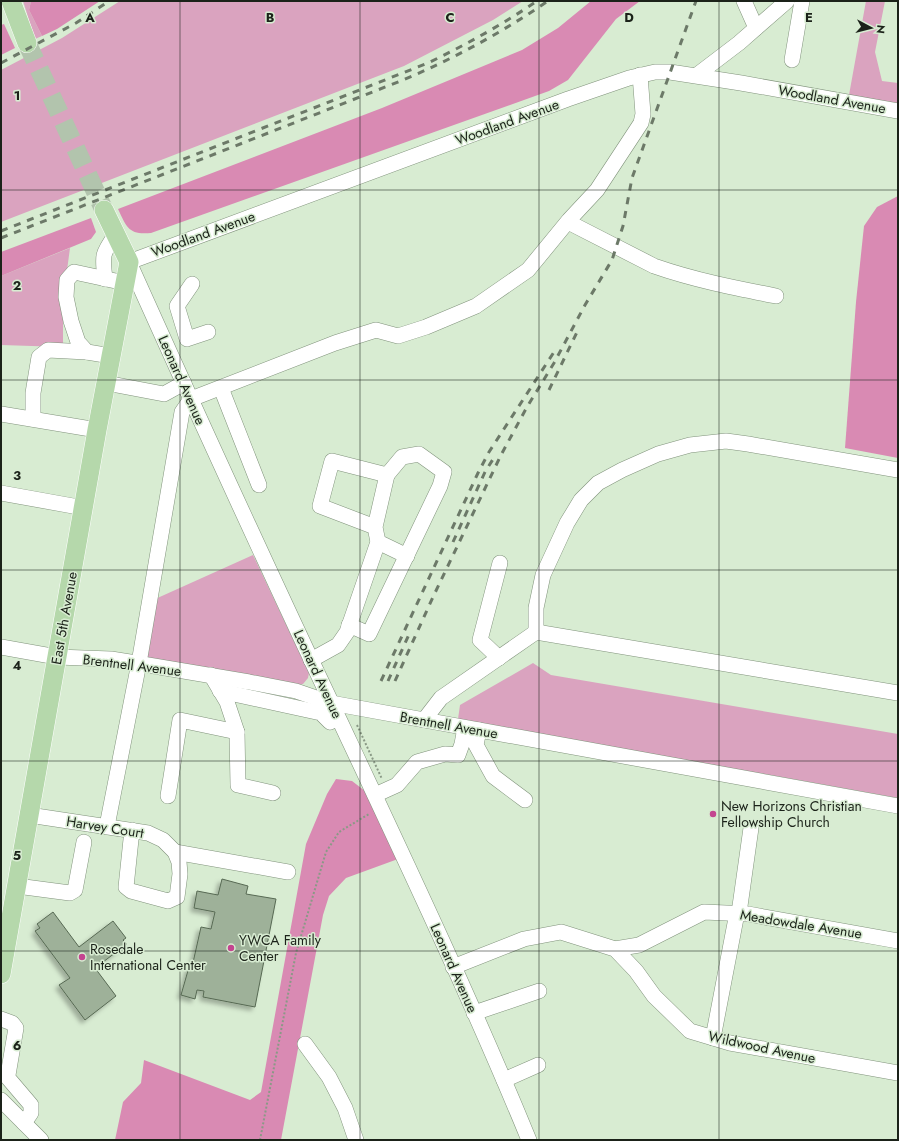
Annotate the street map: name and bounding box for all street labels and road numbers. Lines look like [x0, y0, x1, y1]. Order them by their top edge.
street label: Woodland Avenue [777, 80, 887, 118]
street label: Woodland Avenue [452, 94, 562, 150]
street label: Woodland Avenue [148, 206, 258, 262]
street label: Leonard Avenue [153, 332, 211, 428]
street label: East 5th Avenue [46, 570, 82, 666]
street label: Leonard Avenue [289, 626, 347, 722]
street label: Brentnell Avenue [82, 649, 182, 681]
street label: Brentnell Avenue [398, 707, 500, 743]
street label: Harvey Court [65, 811, 146, 843]
street label: Meadowdale Avenue [739, 904, 863, 944]
street label: Leonard Avenue [425, 920, 483, 1016]
street label: Wildwood Avenue [707, 1026, 817, 1068]

